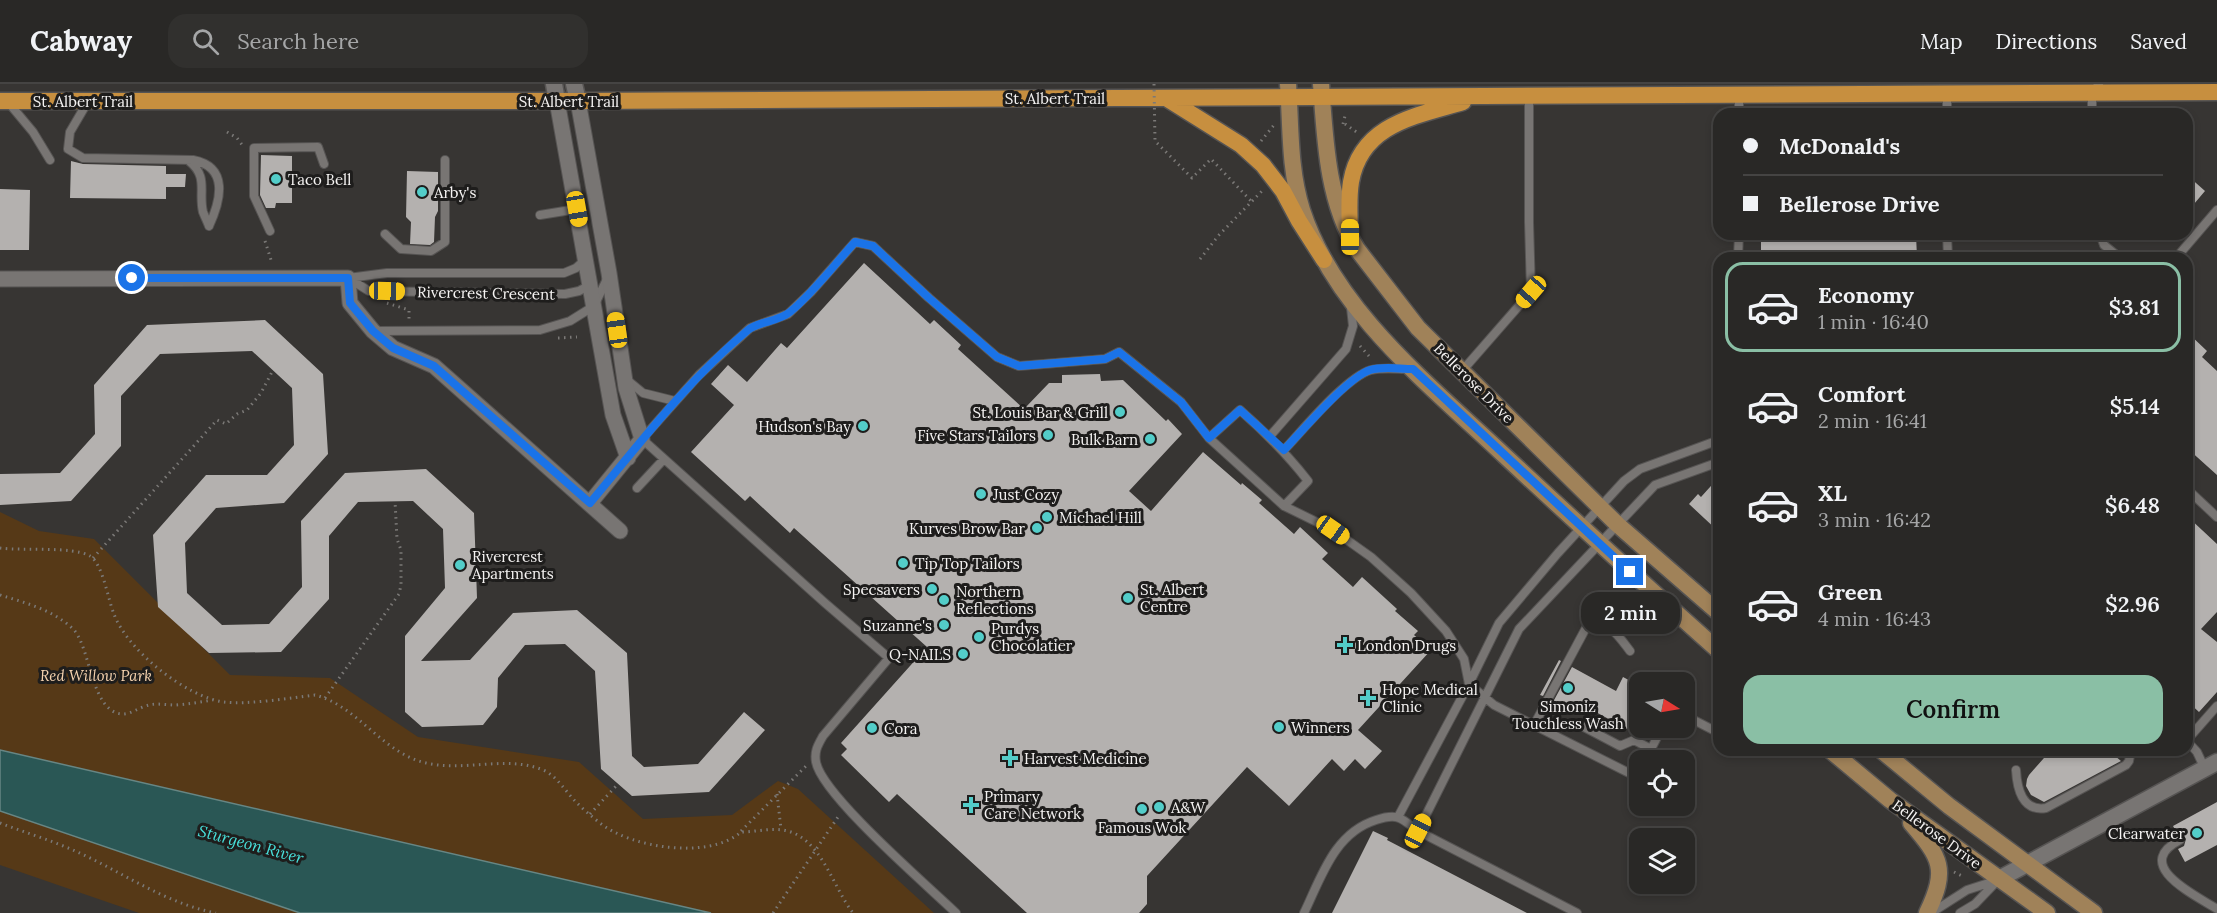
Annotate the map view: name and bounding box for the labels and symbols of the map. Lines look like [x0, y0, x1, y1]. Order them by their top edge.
street label: St. Albert Trail [1005, 89, 1105, 108]
street label: St. Albert Trail [33, 92, 133, 111]
street label: St. Albert Trail [519, 92, 619, 111]
place label: Taco Bell [288, 170, 351, 189]
marker: Taco Bell [269, 172, 283, 186]
place label: Arby's [433, 183, 476, 202]
marker: Arby's [415, 185, 429, 199]
car [565, 190, 589, 228]
car [1341, 219, 1359, 255]
route start [118, 264, 145, 291]
car [1512, 273, 1550, 311]
car [369, 282, 405, 300]
street label: Rivercrest Crescent [417, 282, 555, 304]
car [606, 311, 628, 349]
street label: Bellerose Drive [1430, 339, 1518, 427]
place label: St. Louis Bar & Grill [972, 403, 1108, 422]
marker: St. Louis Bar & Grill [1113, 405, 1127, 419]
place label: Hudson's Bay [758, 417, 851, 436]
marker: Hudson's Bay [856, 419, 870, 433]
place label: Five Stars Tailors [917, 426, 1036, 445]
marker: Five Stars Tailors [1041, 428, 1055, 442]
place label: Bulk Barn [1071, 430, 1138, 449]
marker: Bulk Barn [1143, 432, 1157, 446]
place label: Just Cozy [992, 485, 1059, 504]
marker: Just Cozy [974, 487, 988, 501]
place label: Michael Hill [1059, 508, 1142, 527]
marker: Michael Hill [1040, 510, 1054, 524]
car [1313, 512, 1353, 548]
place label: Kurves Brow Bar [909, 519, 1026, 538]
marker: Kurves Brow Bar [1030, 521, 1044, 535]
place label: Rivercrest Apartments [471, 547, 554, 583]
place label: Tip Top Tailors [915, 554, 1020, 573]
marker: Tip Top Tailors [896, 556, 910, 570]
marker: Rivercrest Apartments [453, 558, 467, 572]
route end [1616, 558, 1643, 585]
place label: Specsavers [843, 580, 920, 599]
place label: St. Albert Centre [1140, 580, 1205, 616]
marker: Specsavers [925, 582, 939, 596]
place label: Northern Reflections [956, 582, 1034, 618]
marker: St. Albert Centre [1121, 591, 1135, 605]
marker: Northern Reflections [937, 593, 951, 607]
callout: 2 min [1580, 593, 1680, 635]
place label: Suzanne's [863, 616, 932, 635]
marker: Suzanne's [937, 618, 951, 632]
place label: Purdys Chocolatier [991, 619, 1073, 655]
marker: Purdys Chocolatier [972, 630, 986, 644]
place label: London Drugs [1357, 636, 1456, 655]
marker: London Drugs [1338, 638, 1352, 652]
place label: Q-NAILS [889, 645, 951, 664]
marker: Q-NAILS [956, 647, 970, 661]
park label: Red Willow Park [40, 666, 152, 685]
north arrow [1629, 672, 1695, 738]
place label: Hope Medical Clinic [1382, 680, 1478, 716]
marker: Simoniz Touchless Wash [1561, 681, 1575, 695]
marker: Hope Medical Clinic [1359, 689, 1377, 707]
place label: Simoniz Touchless Wash [1512, 697, 1624, 733]
place label: Winners [1291, 718, 1350, 737]
place label: Cora [884, 719, 918, 738]
marker: Winners [1272, 720, 1286, 734]
marker: Cora [865, 721, 879, 735]
marker: Harvest Medicine [1001, 749, 1019, 767]
place label: Harvest Medicine [1024, 749, 1147, 768]
place label: Primary Care Network [984, 787, 1081, 823]
street label: Bellerose Drive [1889, 795, 1985, 873]
marker: Primary Care Network [962, 796, 980, 814]
place label: A&W [1170, 798, 1206, 817]
marker: A&W [1152, 800, 1166, 814]
marker: Famous Wok [1135, 802, 1149, 816]
car [1402, 811, 1434, 851]
place label: Famous Wok [1098, 818, 1186, 837]
water label: Sturgeon River [196, 820, 307, 868]
place label: Clearwater [2108, 824, 2186, 843]
marker: Clearwater [2190, 826, 2204, 840]

